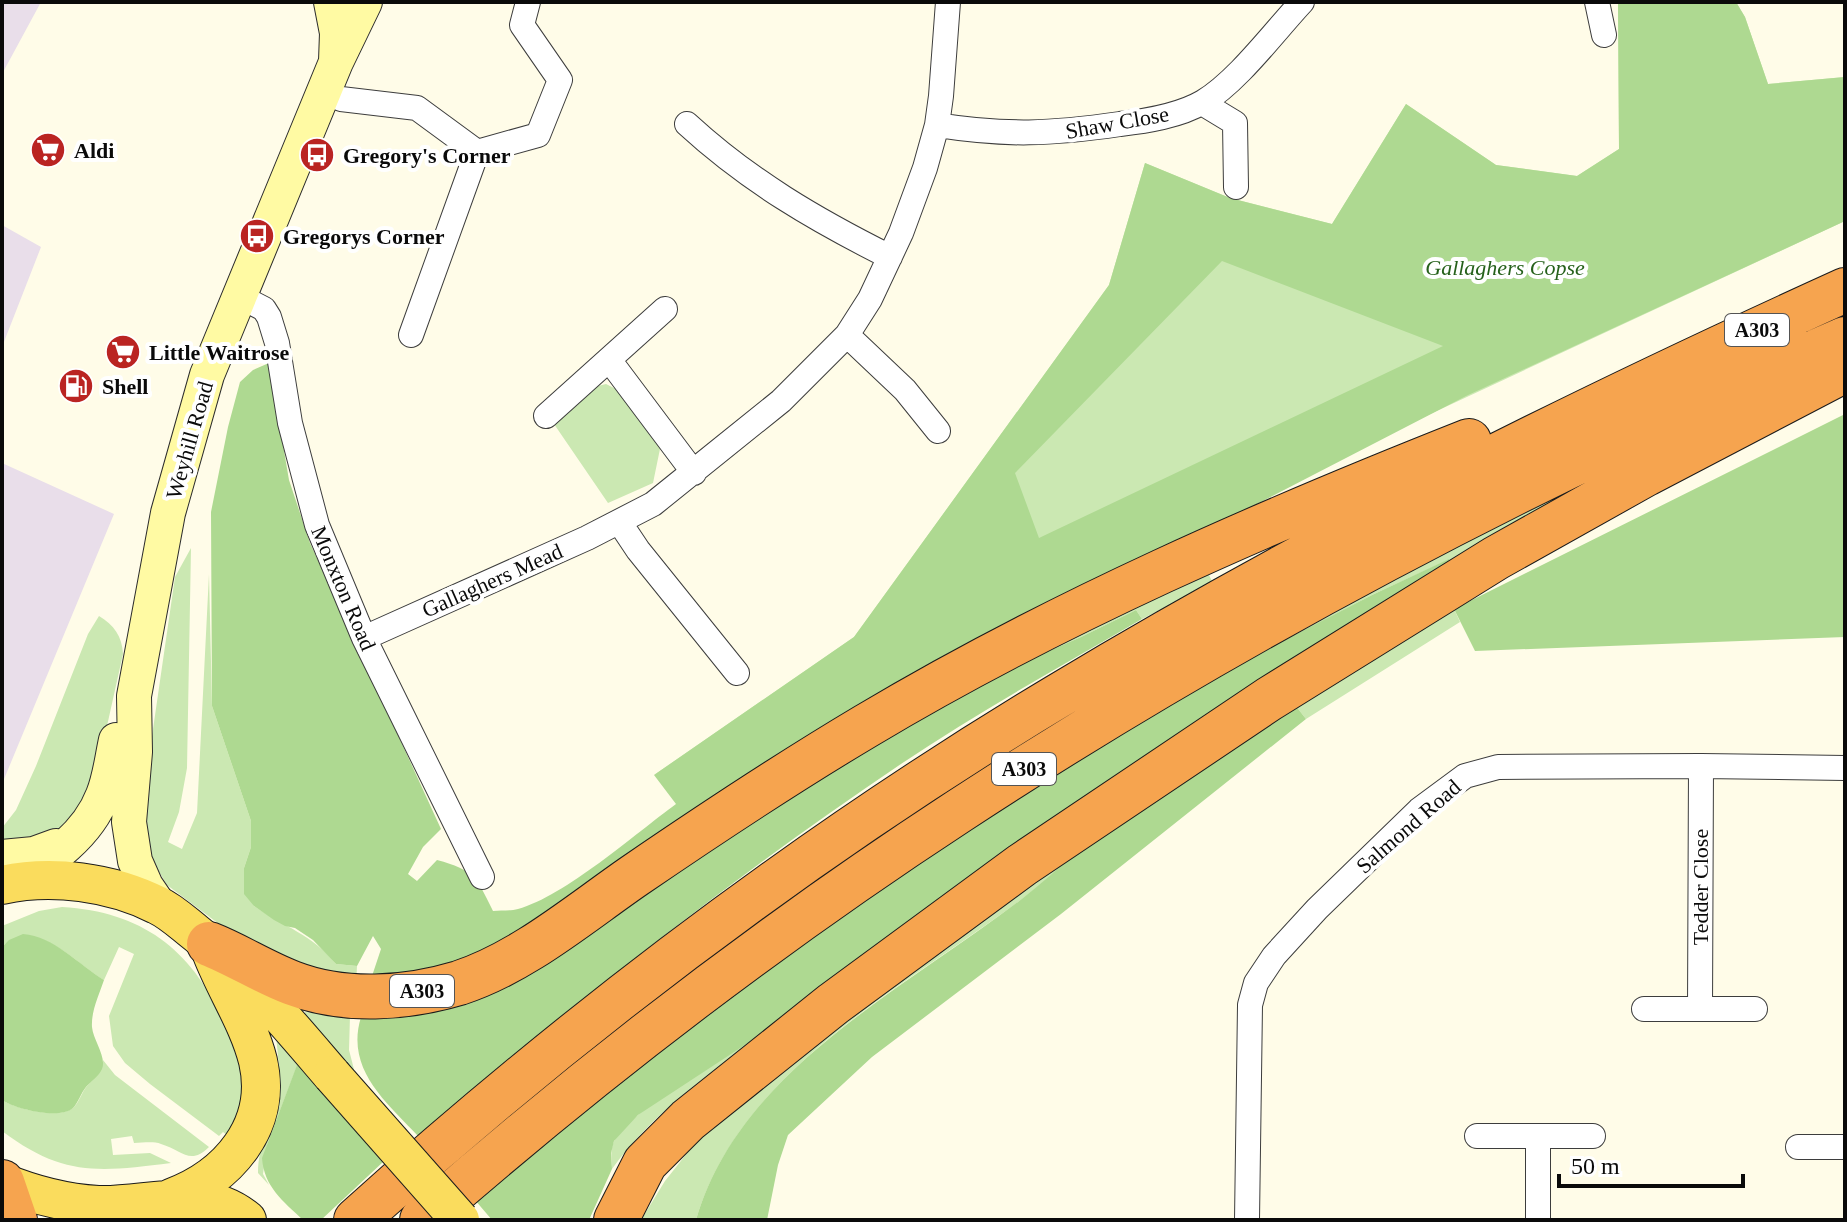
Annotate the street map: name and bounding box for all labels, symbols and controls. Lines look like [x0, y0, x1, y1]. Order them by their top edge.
street label: Shaw Close [1063, 101, 1171, 144]
supermarket icon: Aldi [29, 131, 67, 169]
bus stop icon: Gregory's Corner [298, 136, 336, 174]
place label: Aldi [74, 138, 114, 163]
place label: Gregory's Corner [343, 143, 511, 168]
bus stop icon: Gregorys Corner [238, 217, 276, 255]
place label: Gregorys Corner [283, 224, 445, 249]
park label: Gallaghers Copse [1425, 255, 1585, 280]
road number: A303 [1725, 314, 1789, 346]
supermarket icon: Little Waitrose [104, 333, 142, 371]
place label: Little Waitrose [149, 340, 290, 365]
fuel station icon: Shell [57, 367, 95, 405]
place label: Shell [102, 374, 148, 399]
street label: Weyhill Road [161, 379, 218, 502]
street label: Monxton Road [306, 522, 381, 654]
street label: Gallaghers Mead [418, 538, 566, 623]
road number: A303 [992, 753, 1056, 785]
street label: Salmond Road [1351, 774, 1466, 879]
street label: Tedder Close [1688, 829, 1713, 945]
road number: A303 [390, 975, 454, 1007]
scale bar [1559, 1138, 1743, 1188]
text: 50 m [1571, 1153, 1620, 1179]

